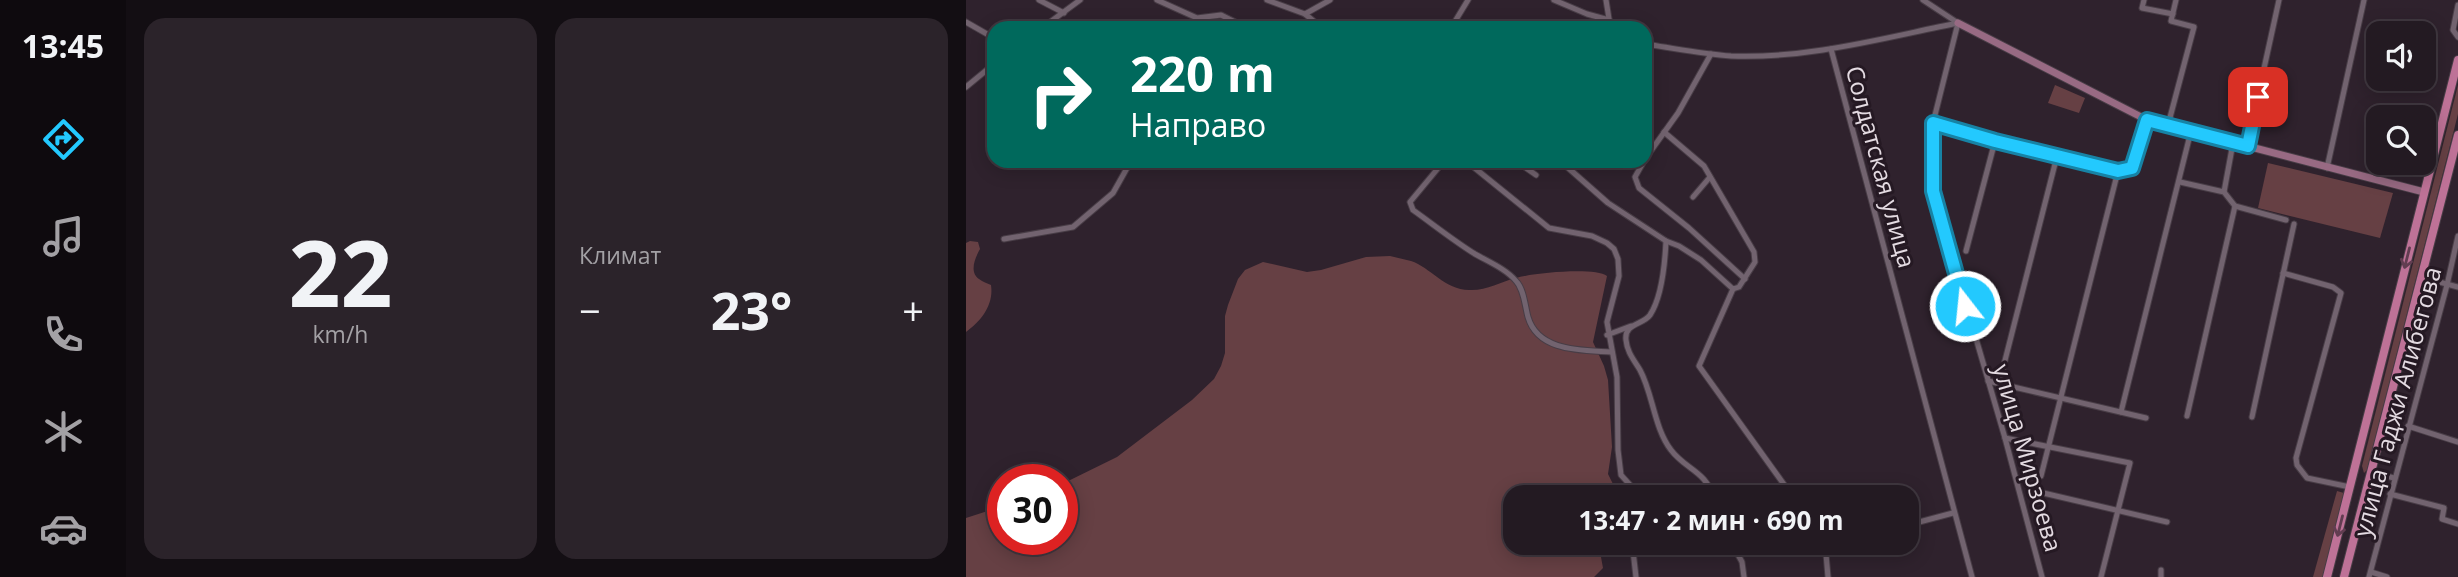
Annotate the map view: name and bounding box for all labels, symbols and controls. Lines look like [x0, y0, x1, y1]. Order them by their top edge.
map controls [2366, 21, 2436, 175]
button: sound [2366, 21, 2436, 91]
text: 13:45 [22, 24, 104, 67]
text: 220 m [1130, 40, 1275, 106]
icon: right [1015, 49, 1106, 140]
street label: Солдатская улица [1839, 62, 1924, 271]
pin [2228, 67, 2288, 127]
icon: arrive [2239, 78, 2277, 116]
text: Направо [1130, 103, 1266, 146]
button: search [2366, 105, 2436, 175]
icon: directions [39, 115, 88, 164]
text: 22 [288, 210, 393, 334]
icon: music [39, 212, 88, 261]
text: Климат [579, 239, 661, 271]
one-way arrow [2400, 246, 2413, 269]
street label: улица Гаджи Алибегова [2345, 263, 2448, 540]
position arrow [1928, 269, 2002, 343]
text: 23° [711, 274, 792, 345]
text: − [579, 284, 601, 336]
text: + [902, 284, 924, 336]
icon: phone [39, 310, 88, 359]
text: km/h [313, 318, 368, 350]
street label: улица Мирзоева [1986, 360, 2071, 555]
icon: climate [39, 407, 88, 456]
speed limit sign: 30 [987, 464, 1078, 555]
text: 13:47 · 2 мин · 690 m [1578, 502, 1844, 538]
icon: car [39, 504, 88, 553]
one-way arrow [2333, 514, 2346, 537]

